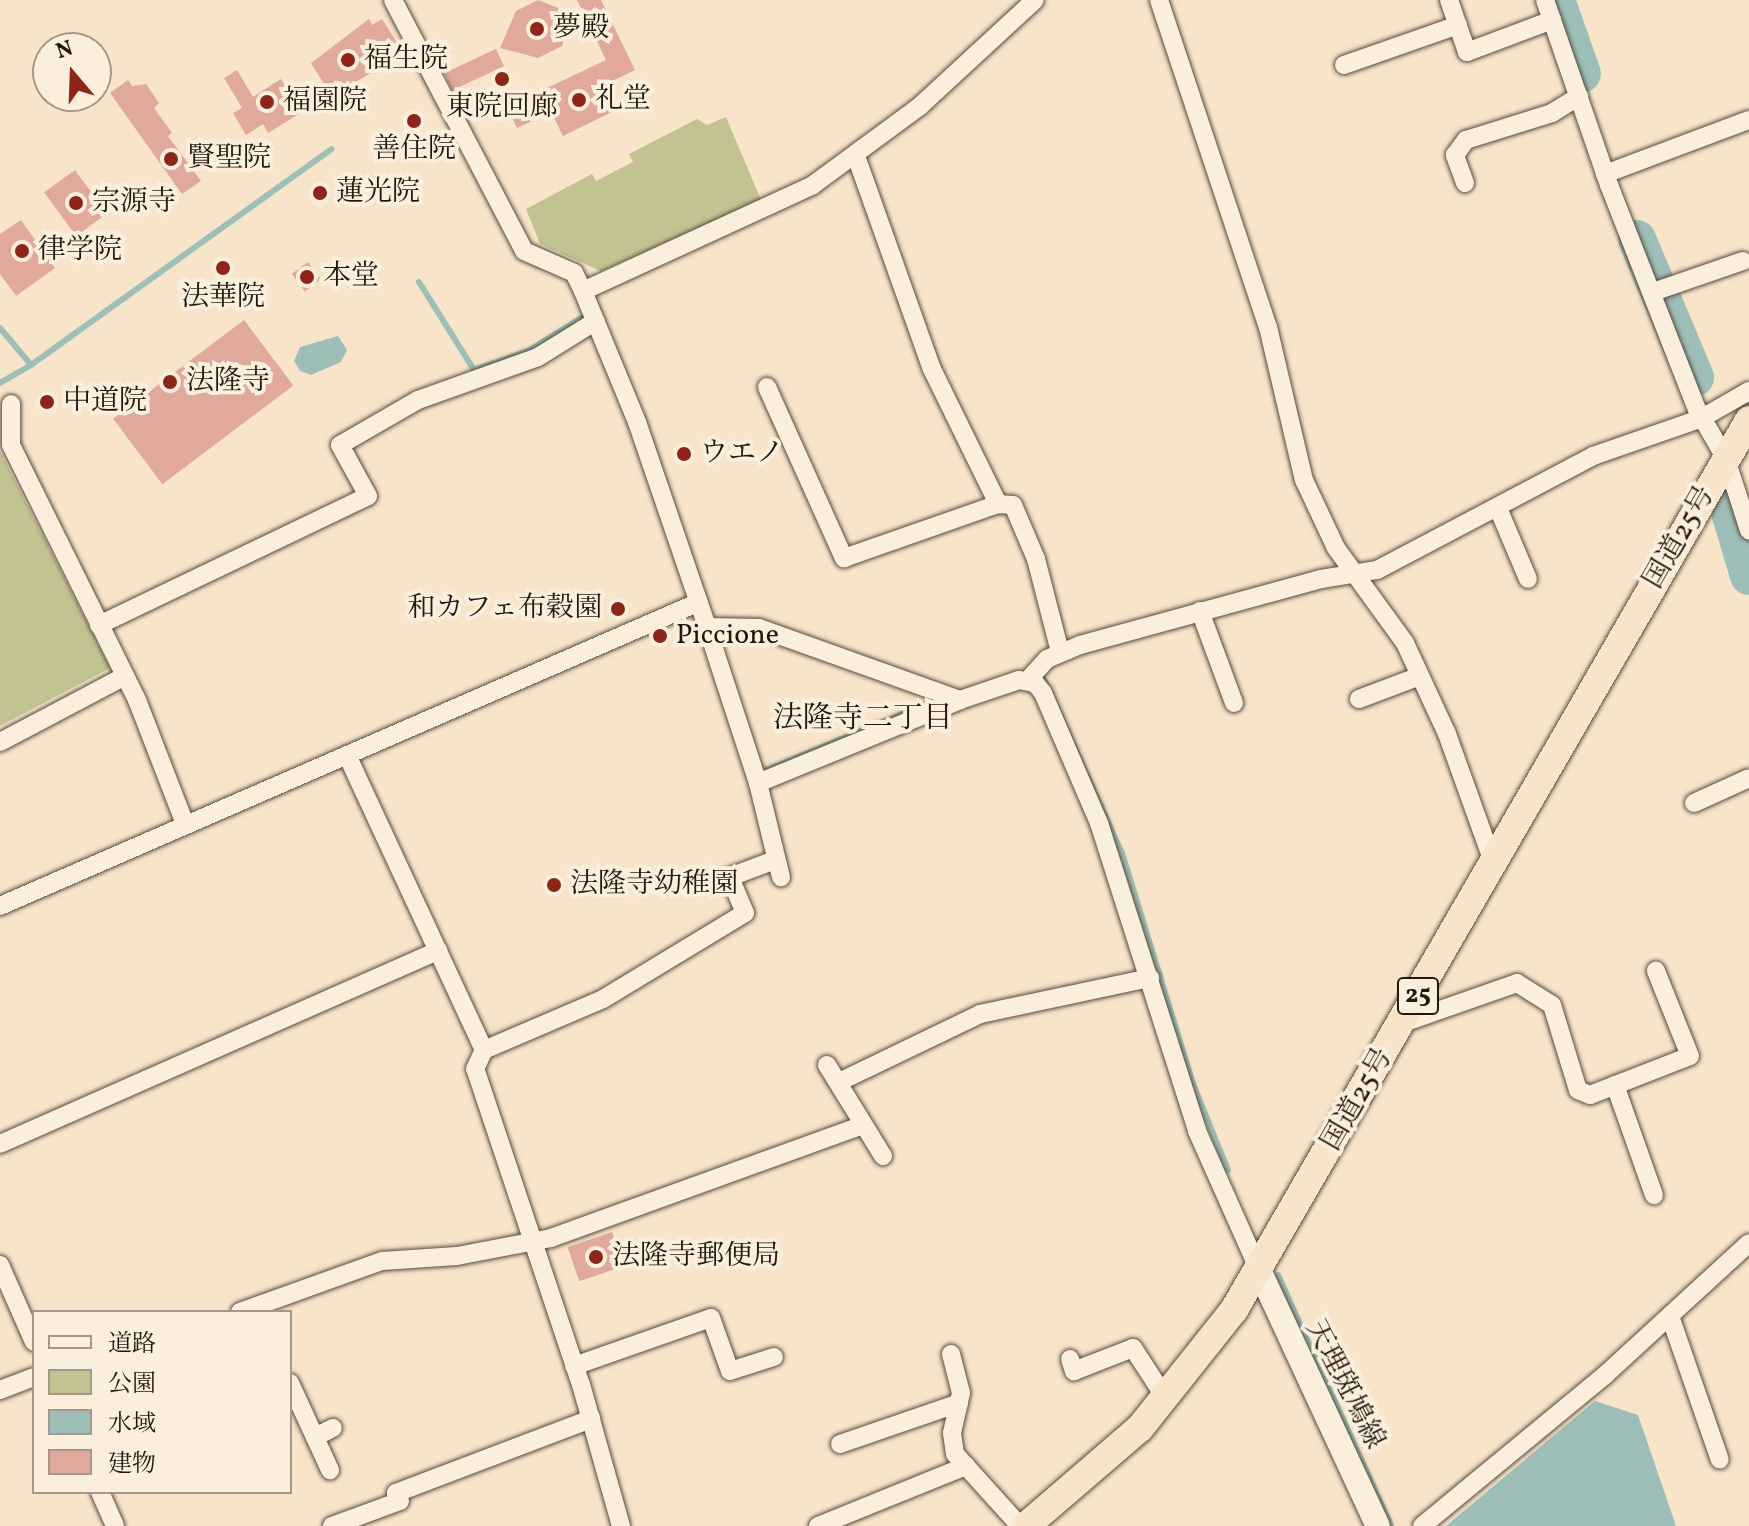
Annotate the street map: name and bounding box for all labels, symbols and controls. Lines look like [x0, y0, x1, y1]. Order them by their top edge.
place label: 夢殿 [553, 12, 609, 46]
marker: 夢殿 [528, 20, 546, 38]
north arrow [32, 32, 112, 112]
text: N [52, 33, 77, 68]
place label: 福生院 [364, 43, 448, 77]
marker: 福生院 [339, 51, 357, 69]
marker: 東院回廊 [493, 70, 511, 88]
place label: 礼堂 [595, 83, 651, 117]
place label: 福園院 [283, 85, 367, 119]
place label: 東院回廊 [446, 91, 558, 125]
marker: 礼堂 [570, 91, 588, 109]
marker: 福園院 [258, 93, 276, 111]
marker: 善住院 [405, 112, 423, 130]
place label: 善住院 [372, 133, 456, 167]
place label: 賢聖院 [187, 142, 271, 176]
marker: 賢聖院 [162, 150, 180, 168]
place label: 蓮光院 [336, 176, 420, 210]
marker: 蓮光院 [311, 184, 329, 202]
place label: 宗源寺 [92, 186, 176, 220]
marker: 宗源寺 [67, 194, 85, 212]
place label: 律学院 [38, 234, 122, 268]
marker: 律学院 [13, 242, 31, 260]
marker: 法華院 [214, 259, 232, 277]
place label: 本堂 [323, 260, 379, 294]
marker: 本堂 [298, 268, 316, 286]
place label: 法華院 [181, 281, 265, 315]
place label: 法隆寺 [186, 365, 270, 399]
marker: 法隆寺 [161, 373, 179, 391]
place label: 中道院 [63, 385, 147, 419]
marker: 中道院 [38, 393, 56, 411]
place label: ウエノ [700, 437, 784, 471]
marker: ウエノ [675, 445, 693, 463]
street label: 国道25号 [1637, 481, 1723, 595]
place label: 和カフェ布穀園 [406, 592, 602, 626]
marker: 和カフェ布穀園 [609, 600, 627, 618]
place label: Piccione [676, 619, 779, 653]
marker: Piccione [651, 627, 669, 645]
district label: 法隆寺二丁目 [773, 701, 953, 737]
place label: 法隆寺幼稚園 [570, 868, 738, 902]
marker: 法隆寺幼稚園 [545, 876, 563, 894]
road number: 25 [1396, 974, 1440, 1018]
street label: 国道25号 [1315, 1043, 1401, 1157]
place label: 法隆寺郵便局 [612, 1240, 780, 1274]
marker: 法隆寺郵便局 [587, 1248, 605, 1266]
legend [32, 1310, 292, 1494]
street label: 天理斑鳩線 [1297, 1315, 1391, 1455]
text: 道路 [108, 1328, 156, 1362]
text: 公園 [108, 1368, 156, 1402]
text: 水域 [108, 1408, 156, 1442]
text: 建物 [108, 1448, 156, 1482]

